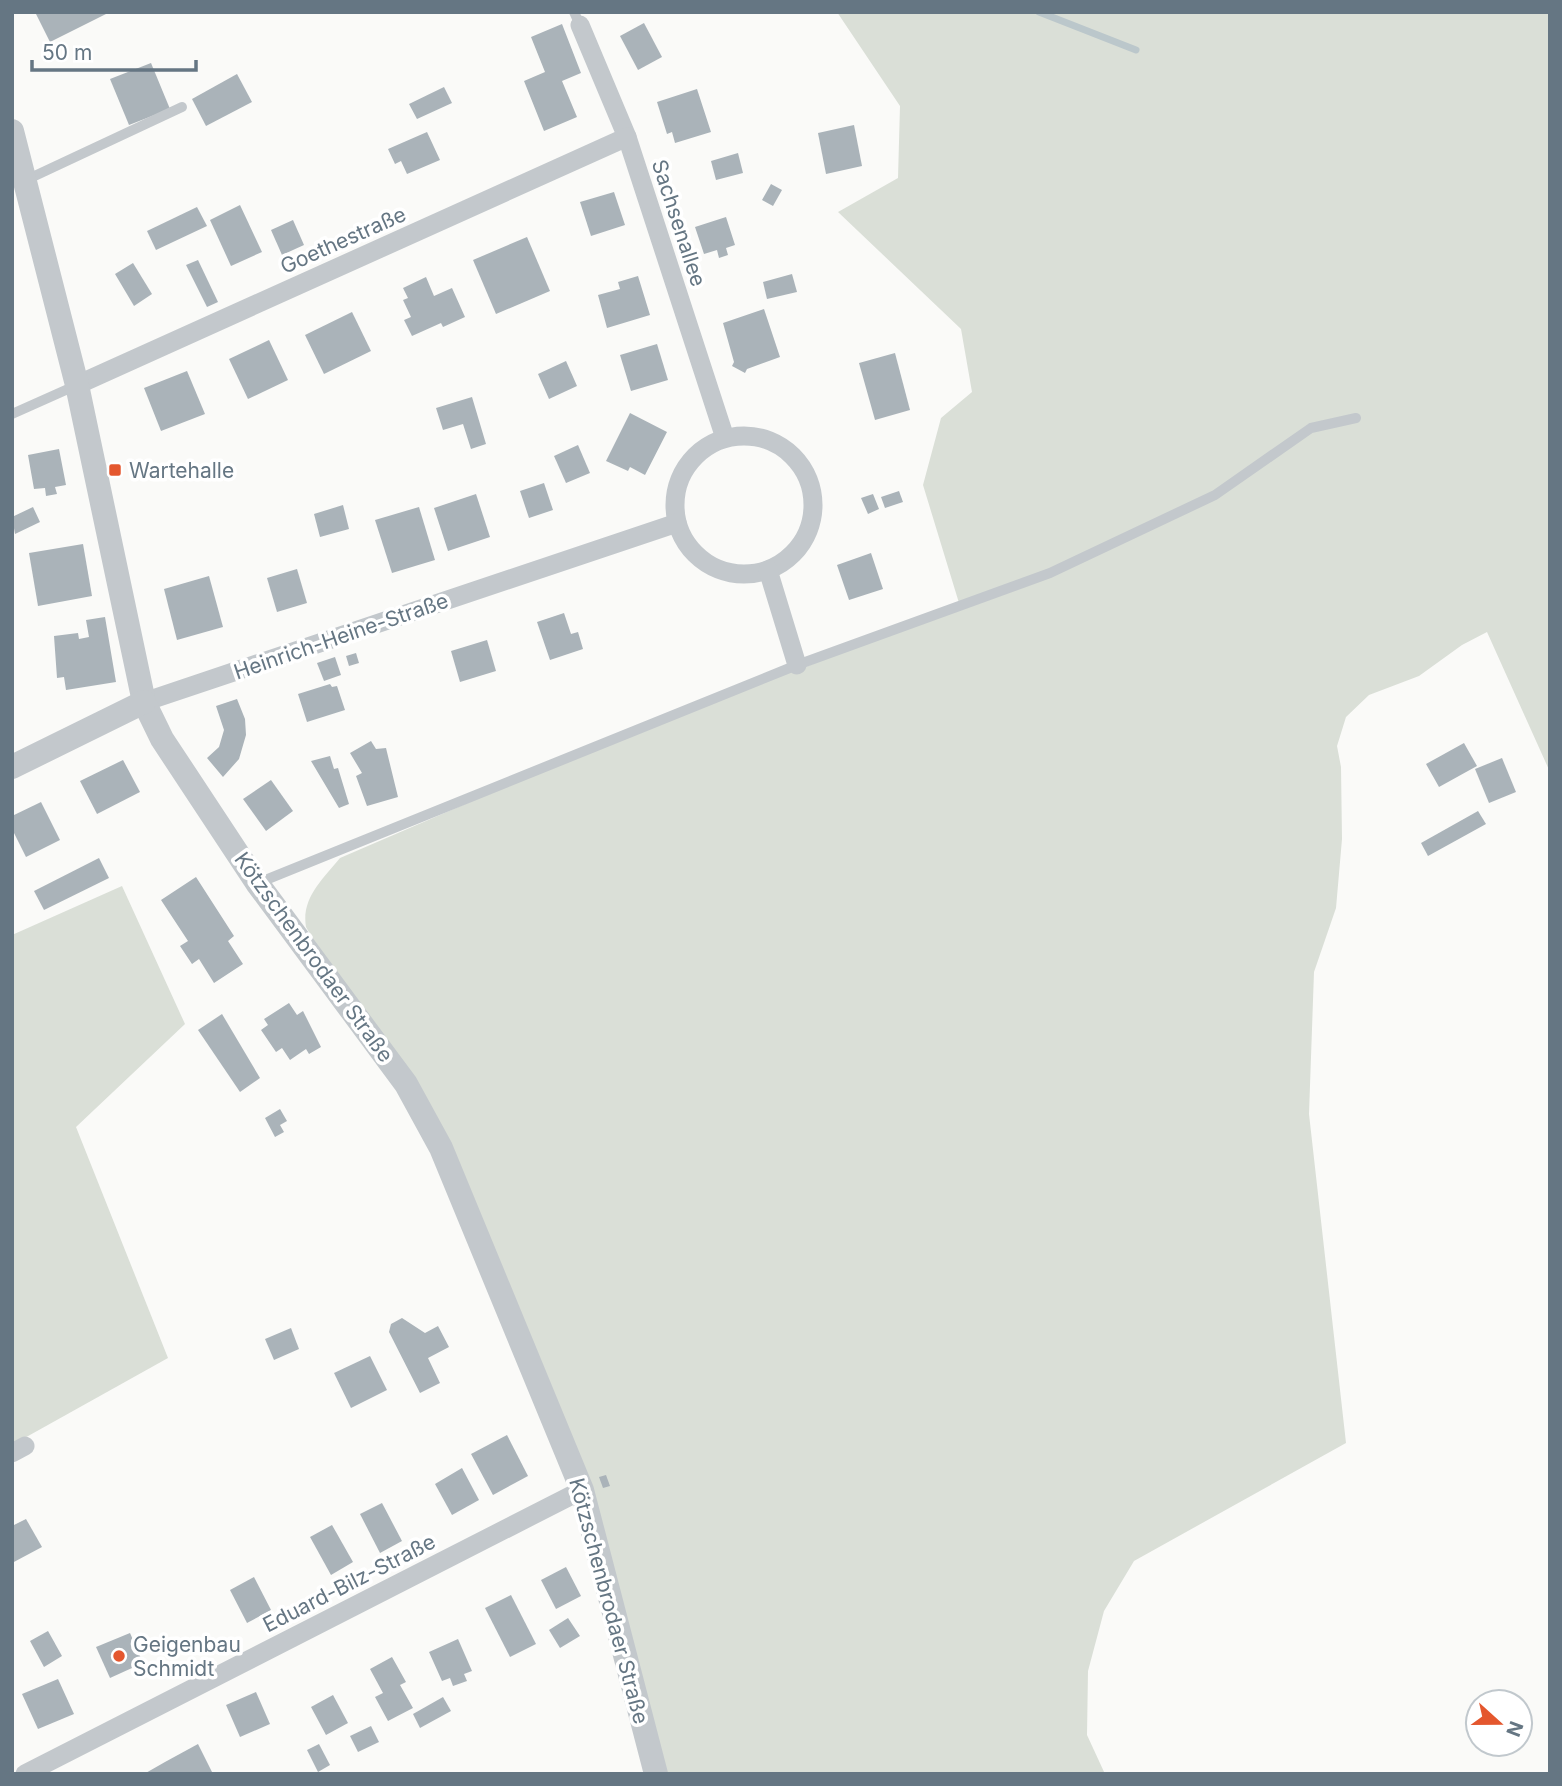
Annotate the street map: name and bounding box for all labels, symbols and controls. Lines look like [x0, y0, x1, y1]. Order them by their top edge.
scale bar [32, 28, 196, 72]
text: 50 m [42, 40, 92, 65]
street label: Sachsenallee [647, 156, 711, 290]
street label: Goethestraße [276, 201, 410, 279]
place label: Wartehalle [129, 458, 234, 483]
marker: Wartehalle [107, 462, 123, 478]
street label: Heinrich-Heine-Straße [230, 588, 452, 684]
street label: Kötzschenbrodaer Straße [229, 847, 399, 1067]
street label: Kötzschenbrodaer Straße [564, 1475, 654, 1727]
street label: Eduard-Bilz-Straße [259, 1529, 439, 1637]
place label: Geigenbau Schmidt [133, 1632, 241, 1681]
marker: Geigenbau Schmidt [111, 1648, 127, 1664]
north arrow [1464, 1688, 1534, 1758]
text: N [1501, 1718, 1528, 1740]

